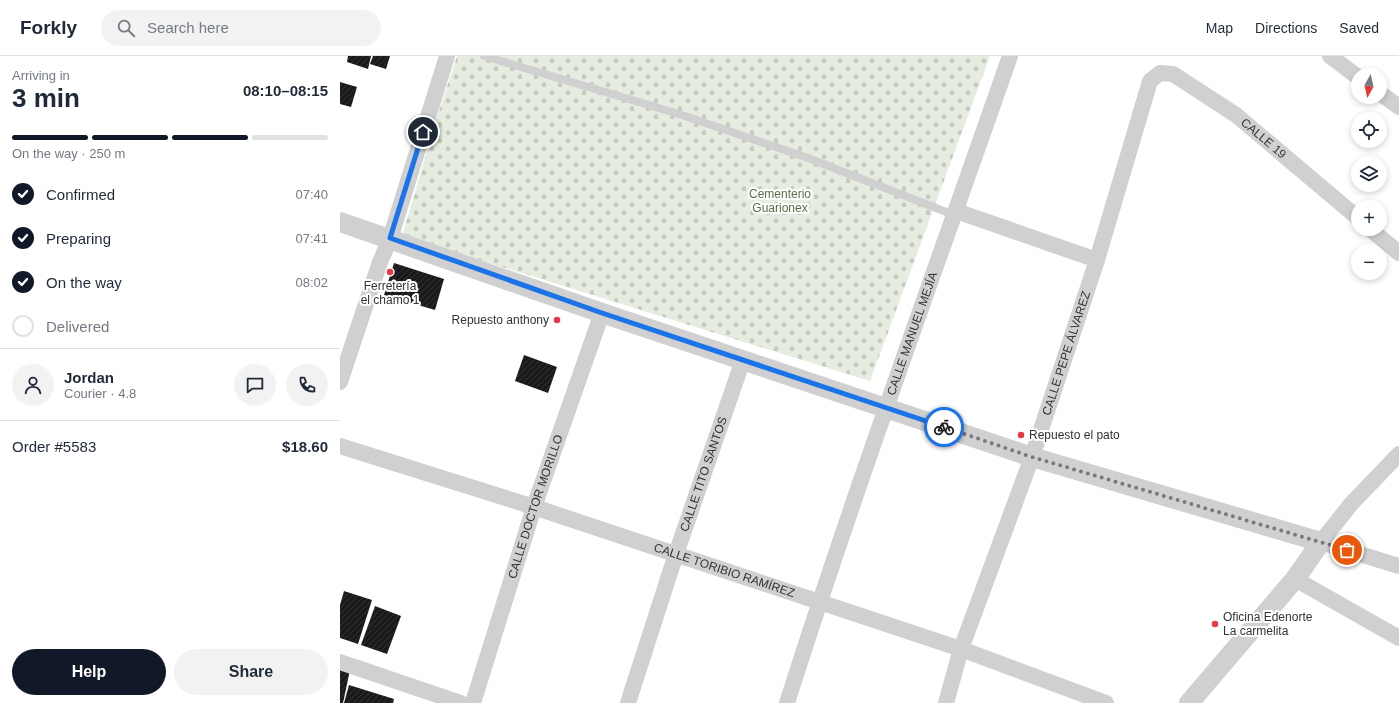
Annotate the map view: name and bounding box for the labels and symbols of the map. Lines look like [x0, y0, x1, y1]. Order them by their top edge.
north arrow [1351, 68, 1387, 104]
pin [406, 115, 440, 149]
street label: CALLE 19 [1238, 115, 1289, 162]
park label: Cementerio Guarionex [749, 187, 811, 215]
marker: Ferretería el chamo 1 [385, 267, 395, 277]
street label: CALLE MANUEL MEJÍA [884, 270, 940, 397]
place label: Ferretería el chamo 1 [361, 279, 420, 307]
street label: CALLE PEPE ÁLVAREZ [1039, 289, 1093, 417]
place label: Repuesto anthony [452, 313, 549, 327]
marker: Repuesto anthony [552, 315, 562, 325]
courier [924, 407, 964, 447]
street label: CALLE TITO SANTOS [677, 415, 730, 534]
place label: Repuesto el pato [1029, 428, 1120, 442]
marker: Repuesto el pato [1016, 430, 1026, 440]
street label: CALLE DOCTOR MORILLO [505, 433, 566, 580]
pin [1330, 533, 1364, 567]
street label: CALLE TORIBIO RAMÍREZ [652, 540, 797, 600]
place label: Oficina Edenorte La carmelita [1223, 610, 1313, 638]
marker: Oficina Edenorte La carmelita [1210, 619, 1220, 629]

